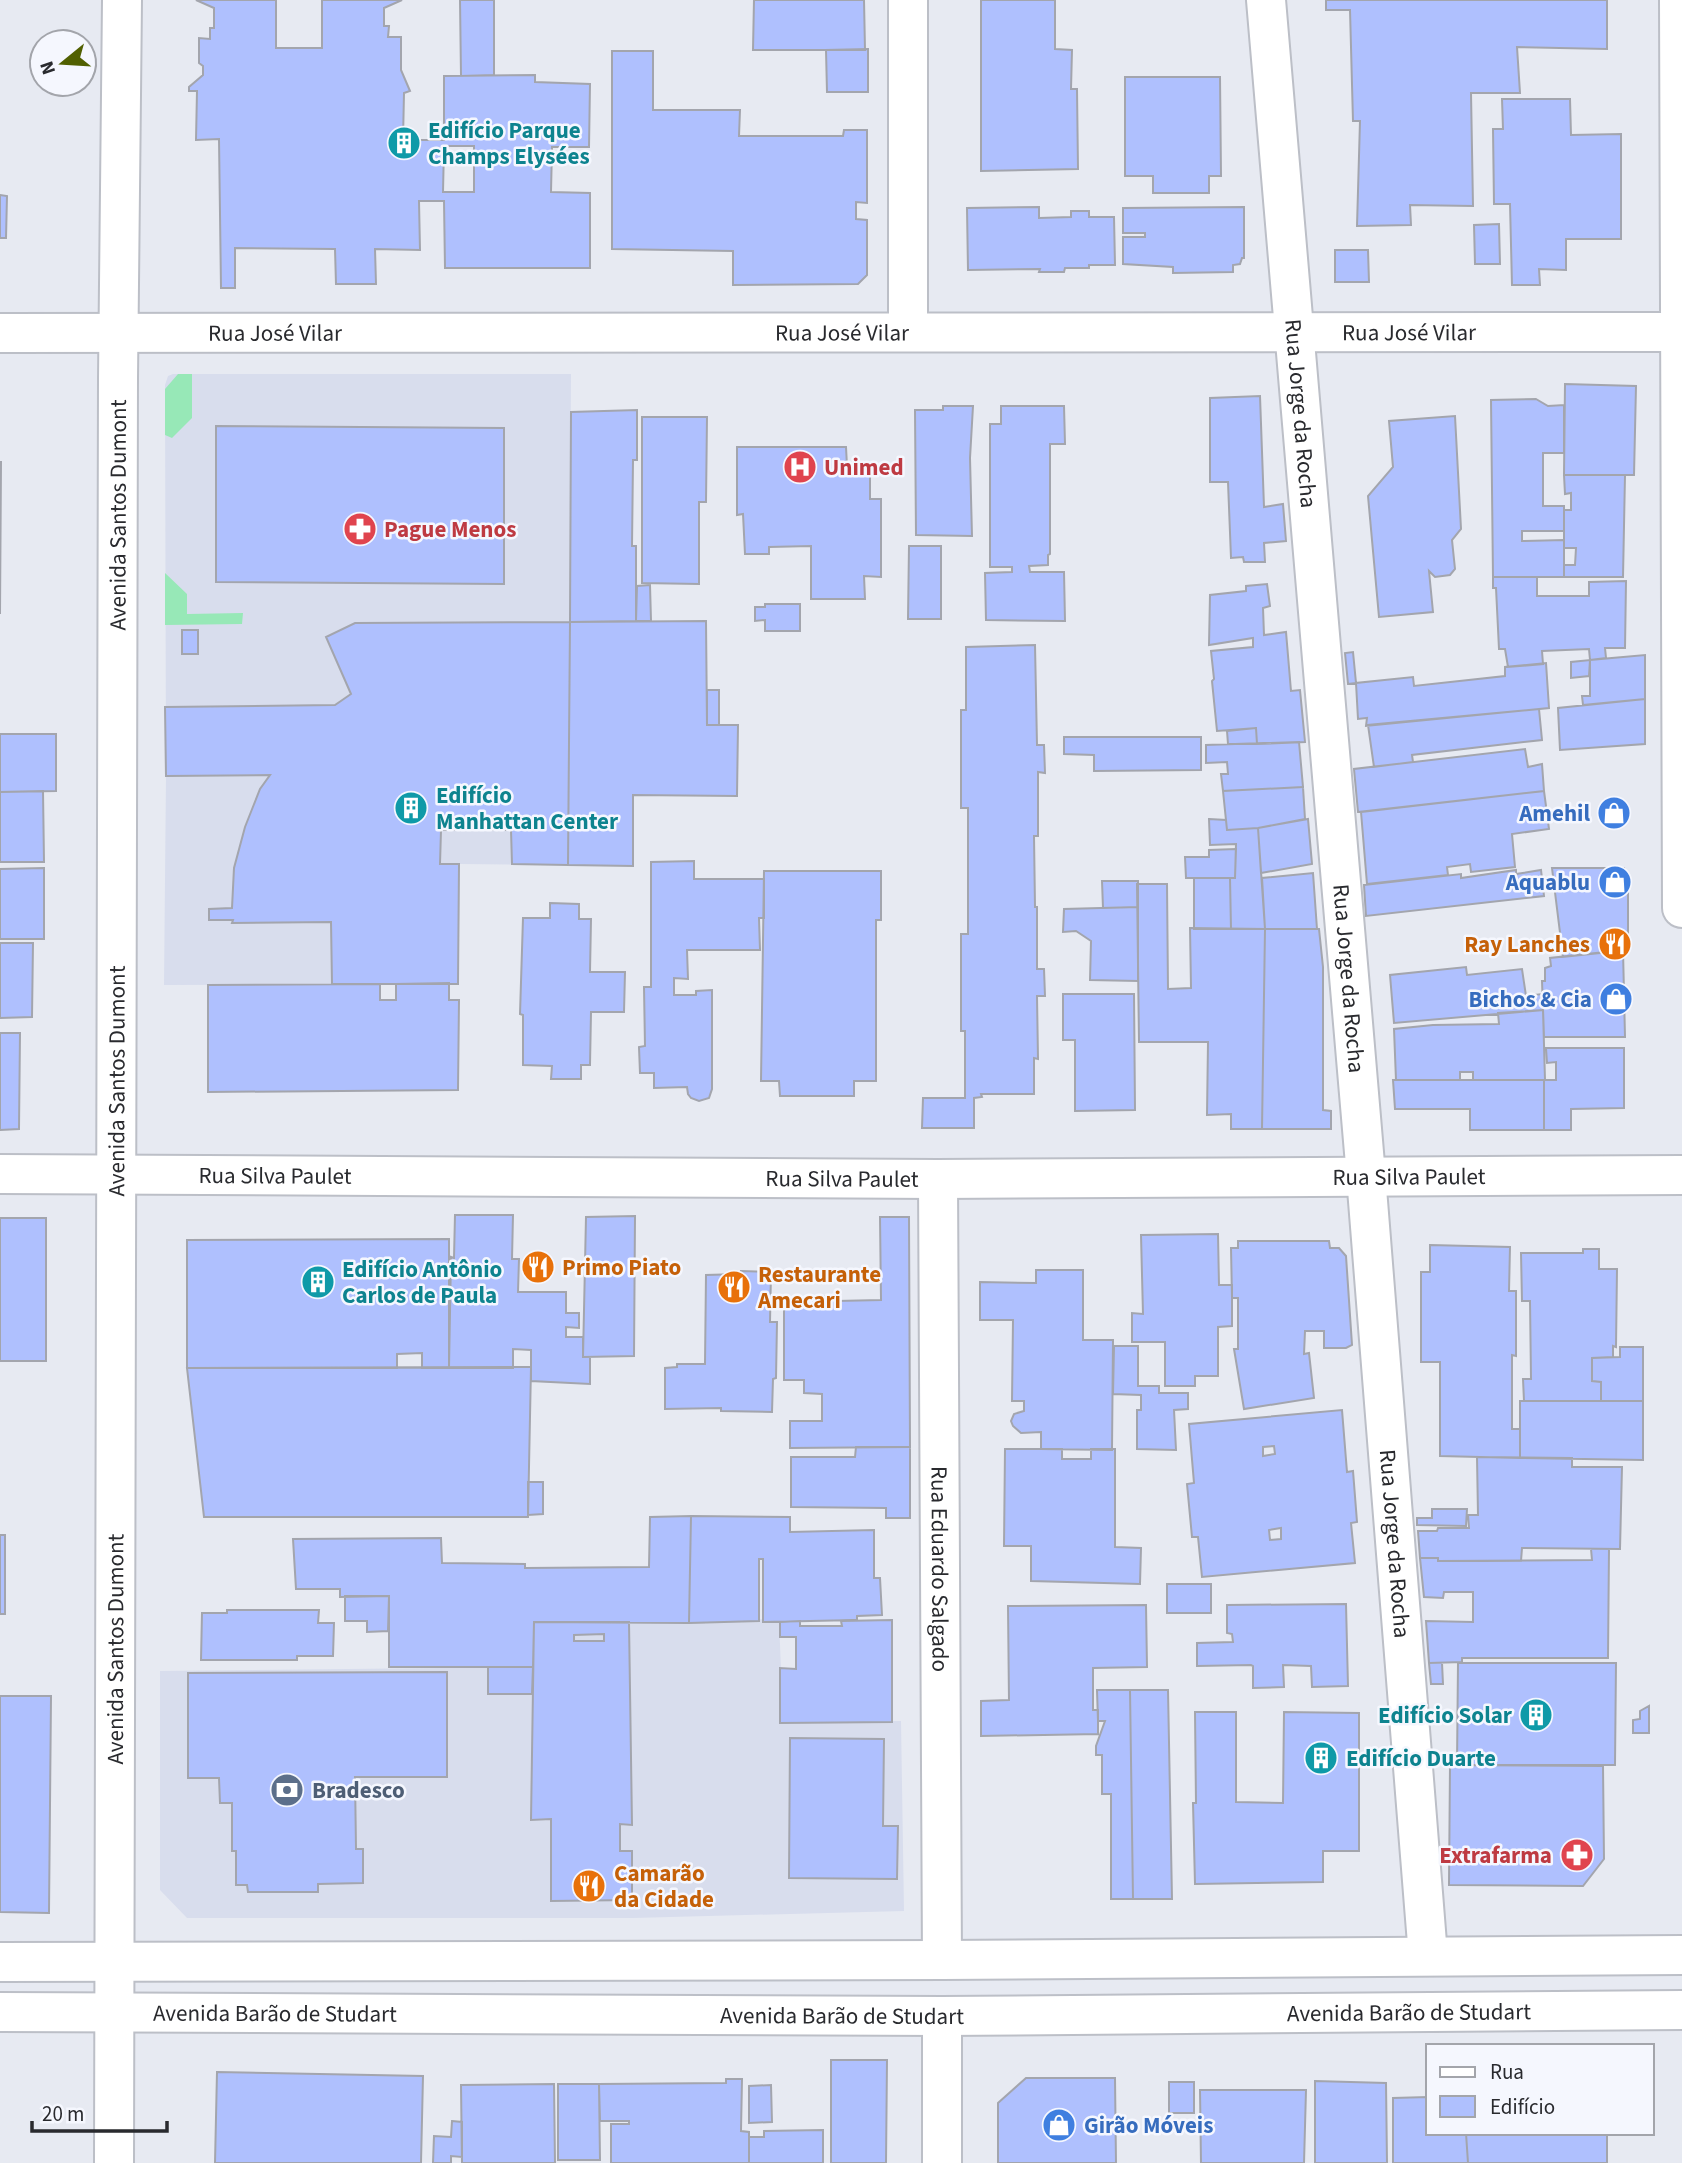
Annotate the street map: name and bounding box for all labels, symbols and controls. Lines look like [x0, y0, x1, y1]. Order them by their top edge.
north arrow [28, 28, 98, 98]
text: N [33, 58, 63, 78]
place label: Edifício Parque Champs Elysées [428, 114, 590, 173]
building icon: Edifício Parque Champs Elysées [385, 124, 423, 162]
street label: Rua José Vilar [775, 316, 910, 350]
street label: Rua José Vilar [1342, 316, 1477, 349]
street label: Rua José Vilar [208, 317, 343, 350]
street label: Rua Jorge da Rocha [1276, 318, 1325, 509]
street label: Avenida Santos Dumont [101, 399, 135, 630]
hospital icon: Unimed [781, 448, 819, 486]
place label: Unimed [824, 451, 904, 484]
pharmacy icon: Pague Menos [341, 510, 379, 548]
place label: Pague Menos [384, 513, 516, 546]
place label: Edifício Manhattan Center [436, 779, 619, 838]
building icon: Edifício Manhattan Center [392, 789, 430, 827]
shop icon: Amehil [1595, 794, 1633, 832]
place label: Amehil [1518, 797, 1590, 830]
shop icon: Aquablu [1596, 863, 1634, 901]
place label: Aquablu [1505, 866, 1590, 899]
street label: Rua Jorge da Rocha [1324, 883, 1373, 1074]
restaurant icon: Ray Lanches [1596, 925, 1634, 963]
place label: Ray Lanches [1464, 928, 1590, 961]
street label: Avenida Santos Dumont [100, 965, 134, 1196]
shop icon: Bichos & Cia [1597, 980, 1635, 1018]
place label: Bichos & Cia [1469, 983, 1592, 1016]
street label: Rua Silva Paulet [198, 1159, 352, 1193]
street label: Rua Silva Paulet [1332, 1160, 1486, 1194]
street label: Rua Silva Paulet [765, 1162, 919, 1196]
restaurant icon: Primo Piato [519, 1248, 557, 1286]
place label: Primo Piato [562, 1251, 681, 1284]
place label: Edifício Antônio Carlos de Paula [342, 1253, 502, 1312]
place label: Restaurante Amecari [757, 1258, 881, 1317]
building icon: Edifício Antônio Carlos de Paula [299, 1263, 337, 1301]
restaurant icon: Restaurante Amecari [715, 1268, 753, 1306]
street label: Rua Jorge da Rocha [1371, 1448, 1419, 1639]
street label: Rua Eduardo Salgado [922, 1466, 957, 1672]
street label: Avenida Santos Dumont [99, 1533, 132, 1764]
building icon: Edifício Solar [1517, 1696, 1555, 1734]
place label: Edifício Solar [1378, 1699, 1513, 1732]
building icon: Edifício Duarte [1302, 1739, 1340, 1777]
place label: Edifício Duarte [1346, 1742, 1496, 1775]
bank icon: Bradesco [268, 1771, 306, 1809]
place label: Bradesco [312, 1774, 405, 1807]
pharmacy icon: Extrafarma [1558, 1836, 1596, 1874]
place label: Extrafarma [1439, 1839, 1552, 1872]
place label: Camarão da Cidade [614, 1857, 714, 1916]
restaurant icon: Camarão da Cidade [570, 1867, 608, 1905]
street label: Avenida Barão de Studart [1287, 1995, 1531, 2030]
street label: Avenida Barão de Studart [153, 1997, 397, 2031]
street label: Avenida Barão de Studart [720, 1999, 964, 2033]
legend [1426, 2044, 1654, 2135]
text: Rua [1490, 2057, 1524, 2087]
scale bar [32, 2090, 166, 2134]
text: Edifício [1490, 2092, 1555, 2122]
text: 20 m [42, 2099, 84, 2129]
shop icon: Girão Móveis [1040, 2106, 1078, 2144]
place label: Girão Móveis [1084, 2109, 1213, 2142]

